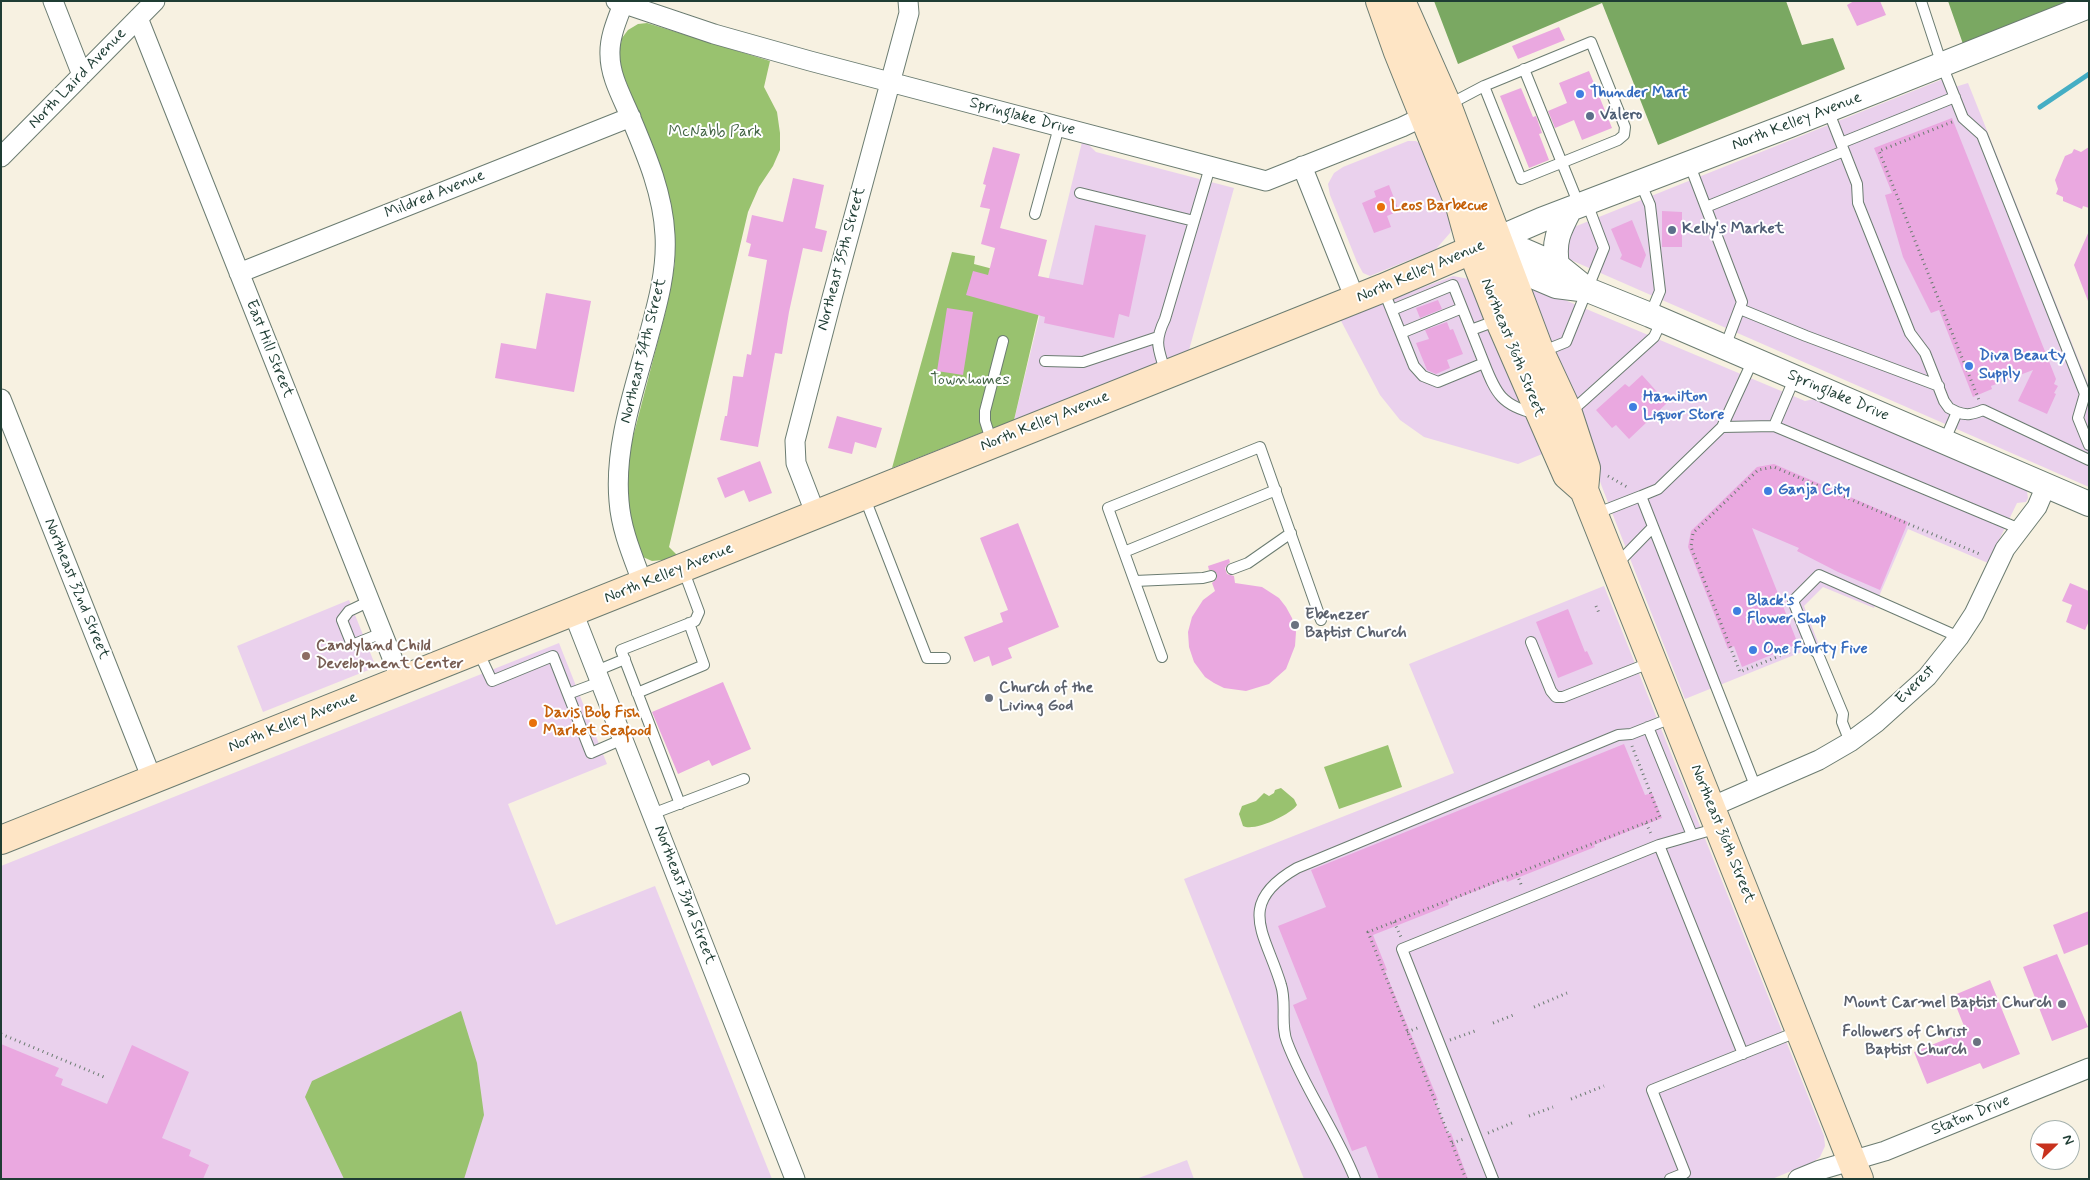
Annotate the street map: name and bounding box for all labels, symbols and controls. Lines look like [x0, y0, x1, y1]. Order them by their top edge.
street label: North Laird Avenue [25, 25, 131, 133]
place label: Thunder Mart [1590, 84, 1688, 104]
marker: Thunder Mart [1574, 88, 1586, 100]
street label: North Kelley Avenue [1729, 88, 1865, 156]
street label: Springlake Drive [967, 94, 1077, 140]
place label: Valero [1600, 106, 1642, 126]
marker: Valero [1584, 110, 1596, 122]
park label: McNabb Park [668, 123, 762, 143]
street label: Mildred Avenue [382, 166, 488, 224]
street label: Northeast 35th Street [814, 185, 870, 333]
place label: Leos Barbecue [1391, 197, 1488, 217]
marker: Leos Barbecue [1375, 201, 1387, 213]
place label: Kelly's Market [1682, 220, 1784, 240]
marker: Kelly's Market [1666, 224, 1678, 236]
street label: North Kelley Avenue [1354, 236, 1488, 308]
street label: Northeast 36th Street [1475, 276, 1549, 420]
street label: Northeast 34th Street [617, 277, 671, 425]
street label: East Hill Street [241, 297, 297, 401]
place label: Diva Beauty Supply [1979, 347, 2066, 385]
marker: Diva Beauty Supply [1963, 360, 1975, 372]
street label: Springlake Drive [1784, 366, 1892, 426]
park label: Townhomes [930, 371, 1010, 391]
street label: North Kelley Avenue [978, 387, 1112, 457]
place label: Hamilton Liquor Store [1643, 388, 1725, 426]
marker: Hamilton Liquor Store [1627, 401, 1639, 413]
place label: Ganja City [1778, 481, 1850, 501]
marker: Ganja City [1762, 485, 1774, 497]
street label: Northeast 32nd Street [39, 516, 113, 662]
street label: North Kelley Avenue [602, 539, 736, 609]
place label: Black's Flower Shop [1747, 592, 1827, 630]
marker: Black's Flower Shop [1731, 605, 1743, 617]
place label: Ebenezer Baptist Church [1305, 606, 1407, 644]
marker: Ebenezer Baptist Church [1289, 619, 1301, 631]
place label: Candyland Child Development Center [316, 637, 463, 675]
place label: One Fourty Five [1763, 640, 1868, 660]
marker: One Fourty Five [1747, 644, 1759, 656]
marker: Candyland Child Development Center [300, 650, 312, 662]
street label: Everest [1892, 661, 1940, 709]
place label: Church of the Living God [999, 679, 1093, 717]
street label: North Kelley Avenue [226, 688, 360, 758]
marker: Church of the Living God [983, 692, 995, 704]
place label: Davis Bob Fish Market Seafood [543, 704, 651, 742]
marker: Davis Bob Fish Market Seafood [527, 717, 539, 729]
street label: Northeast 36th Street [1685, 762, 1759, 906]
street label: Northeast 33rd Street [649, 823, 719, 967]
place label: Mount Carmel Baptist Church [1844, 994, 2052, 1014]
marker: Mount Carmel Baptist Church [2056, 998, 2068, 1010]
place label: Followers of Christ Baptist Church [1842, 1023, 1967, 1061]
marker: Followers of Christ Baptist Church [1971, 1036, 1983, 1048]
street label: Staton Drive [1929, 1092, 2013, 1140]
north arrow [2030, 1120, 2080, 1170]
text: N [2058, 1132, 2078, 1147]

